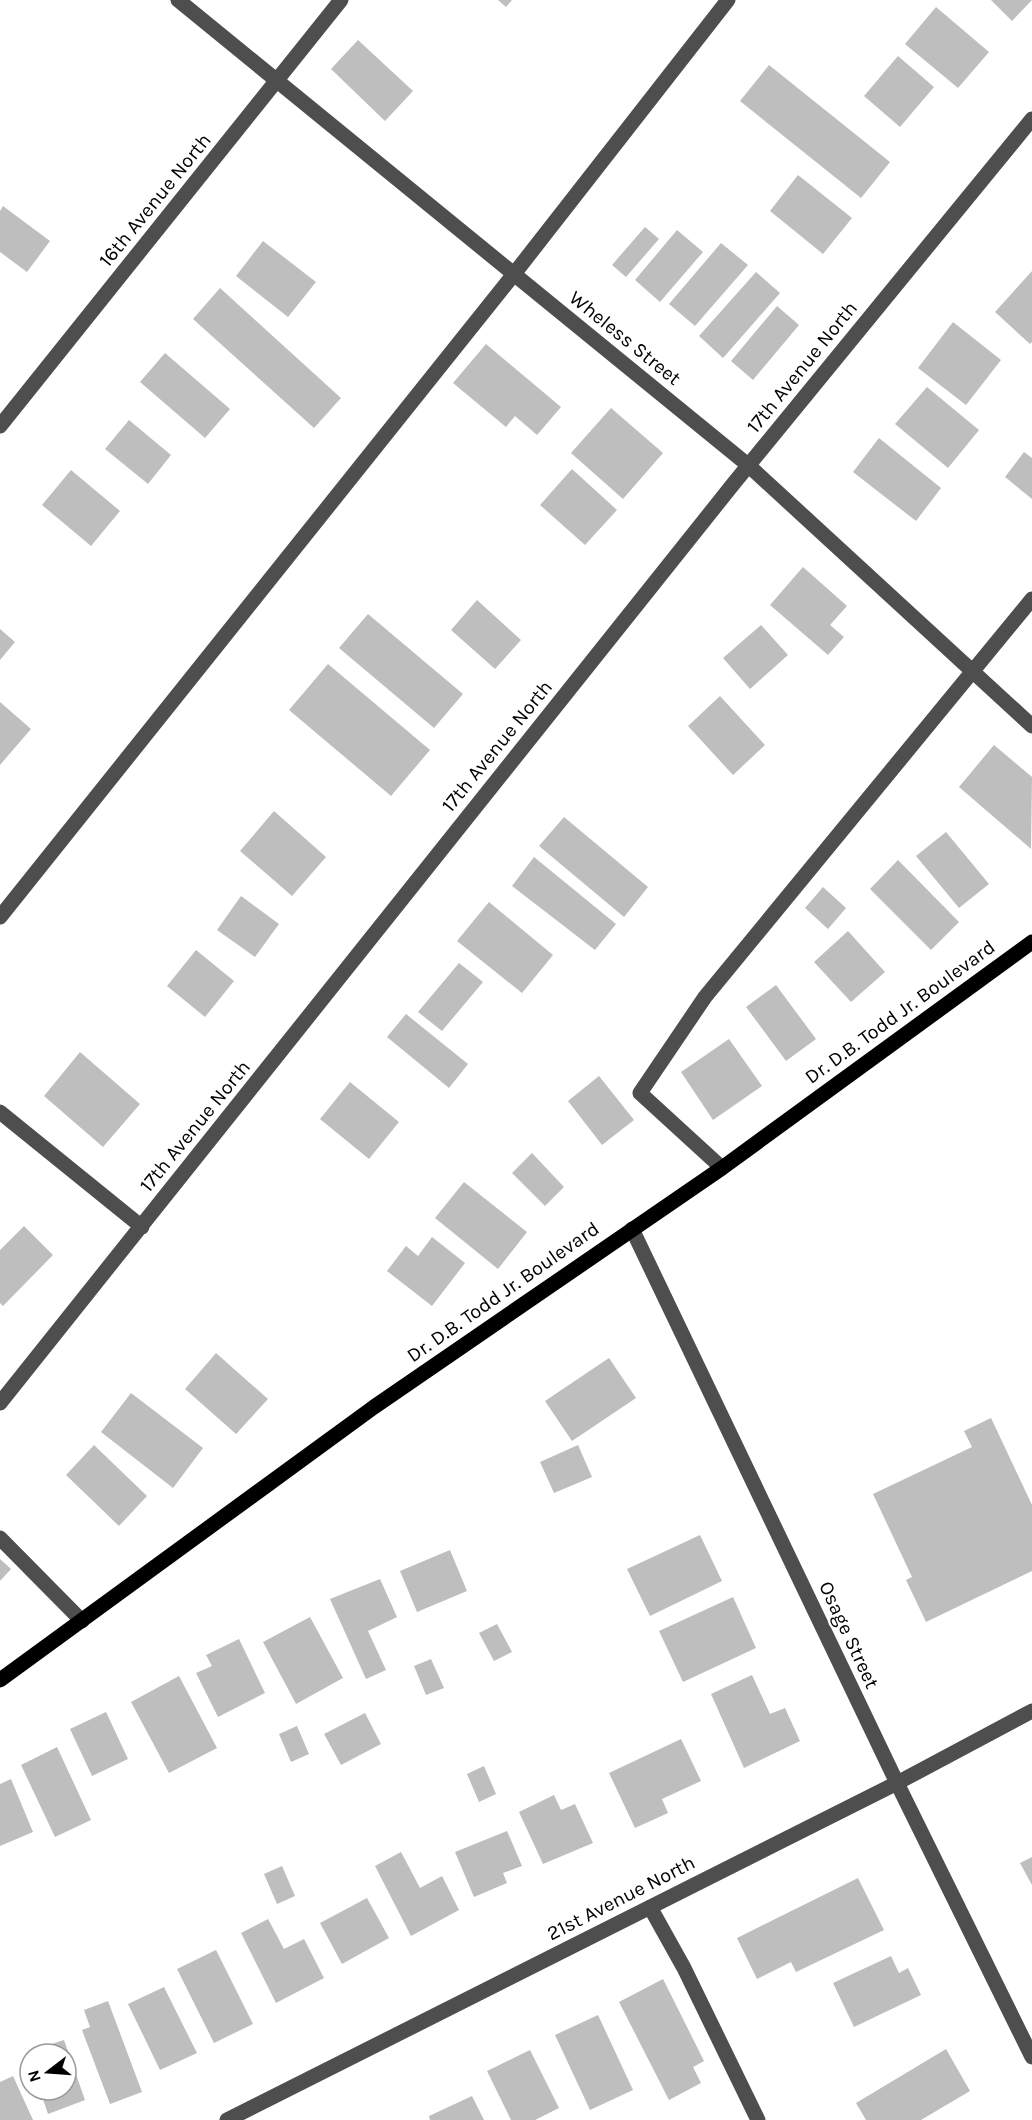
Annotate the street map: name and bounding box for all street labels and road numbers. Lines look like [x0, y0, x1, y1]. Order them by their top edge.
street label: 16th Avenue North [94, 129, 216, 271]
street label: Wheless Street [565, 286, 686, 390]
street label: 17th Avenue North [742, 297, 862, 437]
street label: 17th Avenue North [437, 676, 557, 816]
street label: Dr. D.B. Todd Jr. Boulevard [801, 935, 999, 1089]
street label: 17th Avenue North [135, 1056, 255, 1196]
street label: Dr. D.B. Todd Jr. Boulevard [403, 1217, 603, 1367]
street label: Osage Street [814, 1578, 884, 1693]
street label: 21st Avenue North [543, 1851, 699, 1945]

